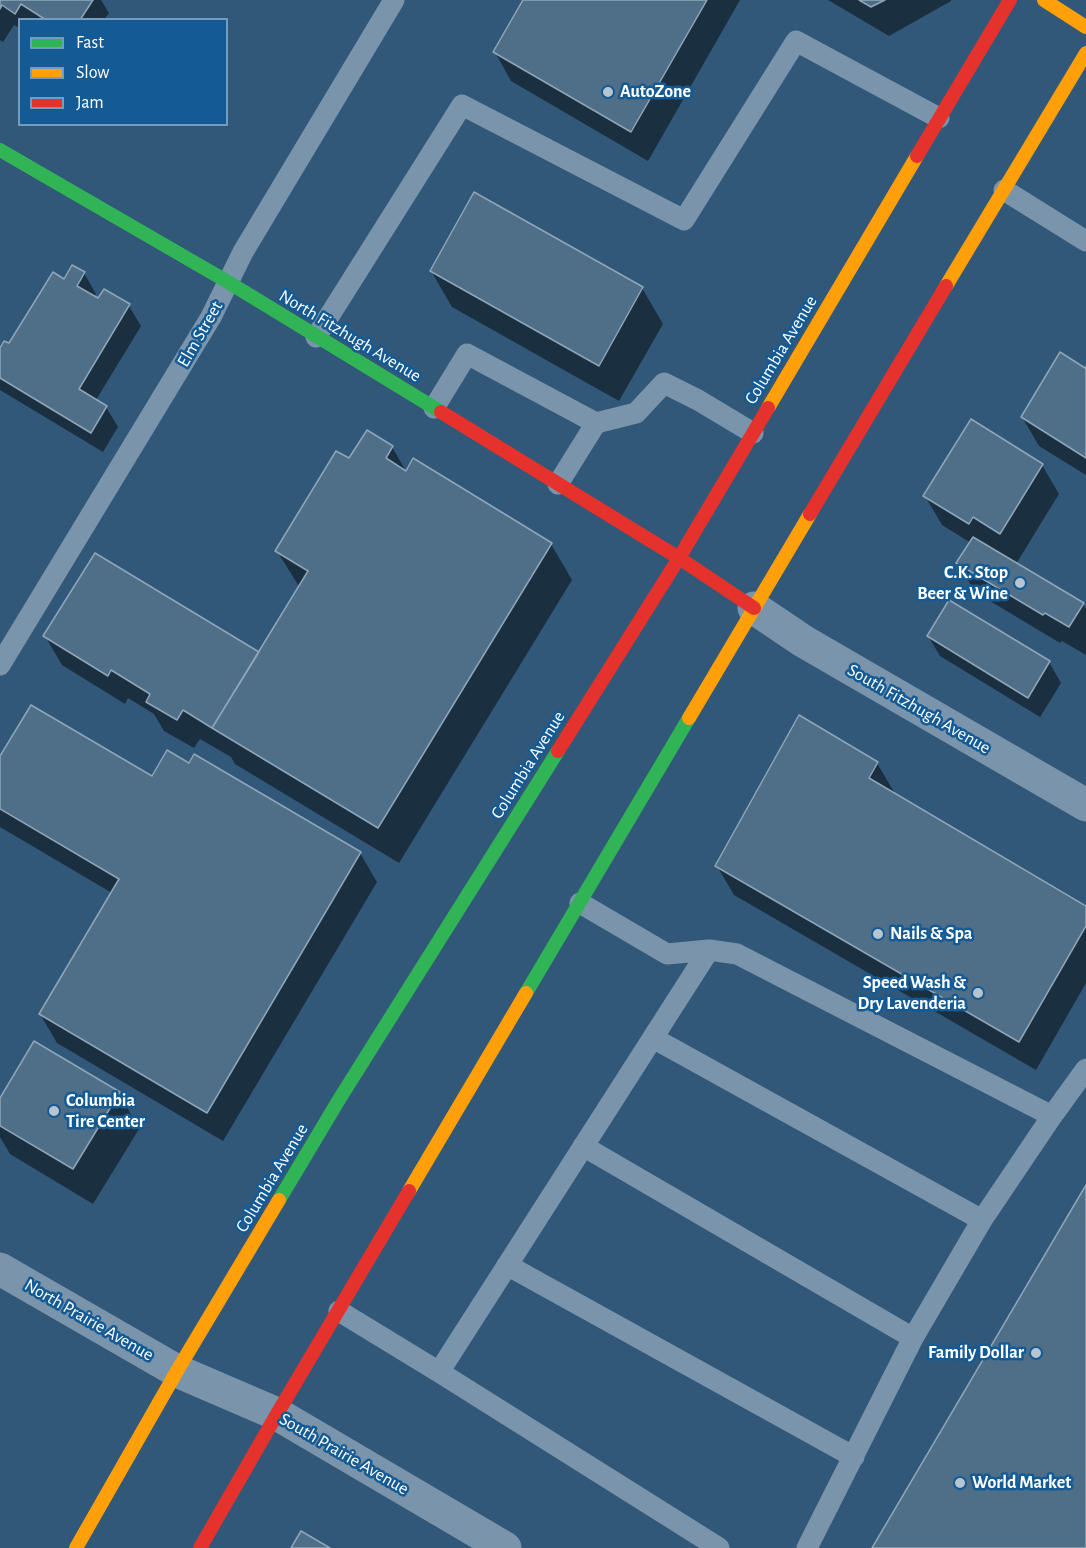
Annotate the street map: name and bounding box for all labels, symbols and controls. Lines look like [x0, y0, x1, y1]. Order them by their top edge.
legend [18, 18, 228, 126]
text: Fast [76, 34, 104, 52]
text: Slow [76, 64, 109, 82]
place label: AutoZone [620, 81, 691, 103]
marker: AutoZone [601, 85, 615, 99]
text: Jam [76, 94, 104, 112]
street label: North Fitzhugh Avenue [275, 285, 425, 387]
street label: Columbia Avenue [740, 292, 822, 408]
street label: Elm Street [172, 297, 228, 371]
place label: C.K. Stop Beer & Wine [917, 562, 1008, 604]
marker: C.K. Stop Beer & Wine [1013, 576, 1027, 590]
street label: South Fitzhugh Avenue [844, 659, 994, 759]
street label: Columbia Avenue [486, 707, 570, 823]
place label: Nails & Spa [890, 923, 972, 945]
marker: Nails & Spa [871, 927, 885, 941]
place label: Speed Wash & Dry Lavenderia [857, 972, 966, 1014]
marker: Speed Wash & Dry Lavenderia [971, 986, 985, 1000]
place label: Columbia Tire Center [66, 1090, 145, 1132]
marker: Columbia Tire Center [47, 1104, 61, 1118]
street label: Columbia Avenue [231, 1120, 313, 1236]
street label: North Prairie Avenue [20, 1274, 158, 1366]
place label: Family Dollar [928, 1342, 1024, 1364]
marker: Family Dollar [1029, 1346, 1043, 1360]
street label: South Prairie Avenue [276, 1408, 412, 1500]
place label: World Market [972, 1472, 1071, 1494]
marker: World Market [953, 1476, 967, 1490]

